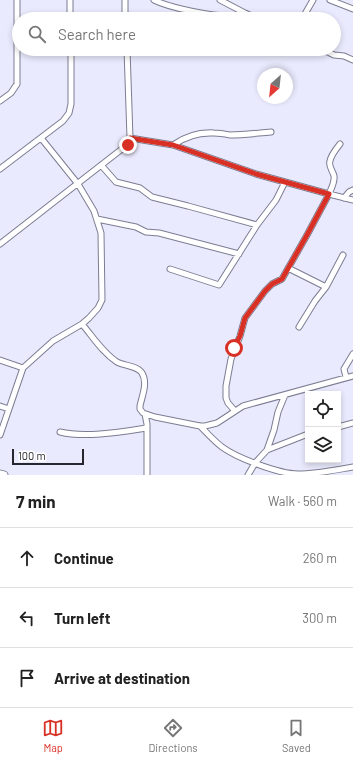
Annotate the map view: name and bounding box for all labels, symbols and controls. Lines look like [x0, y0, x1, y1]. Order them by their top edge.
search box [12, 12, 341, 56]
icon: search [26, 23, 48, 45]
text: Search here [58, 25, 136, 43]
north arrow [257, 68, 293, 104]
route end [119, 136, 137, 154]
route start [225, 339, 243, 357]
map controls [305, 391, 341, 463]
button: locate [305, 391, 341, 427]
button: layers [305, 427, 341, 463]
scale bar [12, 447, 84, 466]
text: 100 m [18, 449, 46, 462]
text: 7 min [16, 491, 56, 511]
text: Walk · 560 m [268, 493, 337, 509]
icon: ahead [16, 547, 38, 569]
text: Continue [54, 549, 114, 567]
text: 260 m [303, 550, 337, 566]
icon: left [16, 607, 38, 629]
text: Turn left [54, 609, 110, 627]
text: 300 m [302, 610, 337, 626]
icon: arrive [16, 667, 38, 689]
text: Arrive at destination [54, 669, 190, 687]
tab: Map [42, 717, 64, 754]
tab: Directions [148, 717, 198, 754]
tab: Saved [282, 717, 311, 754]

